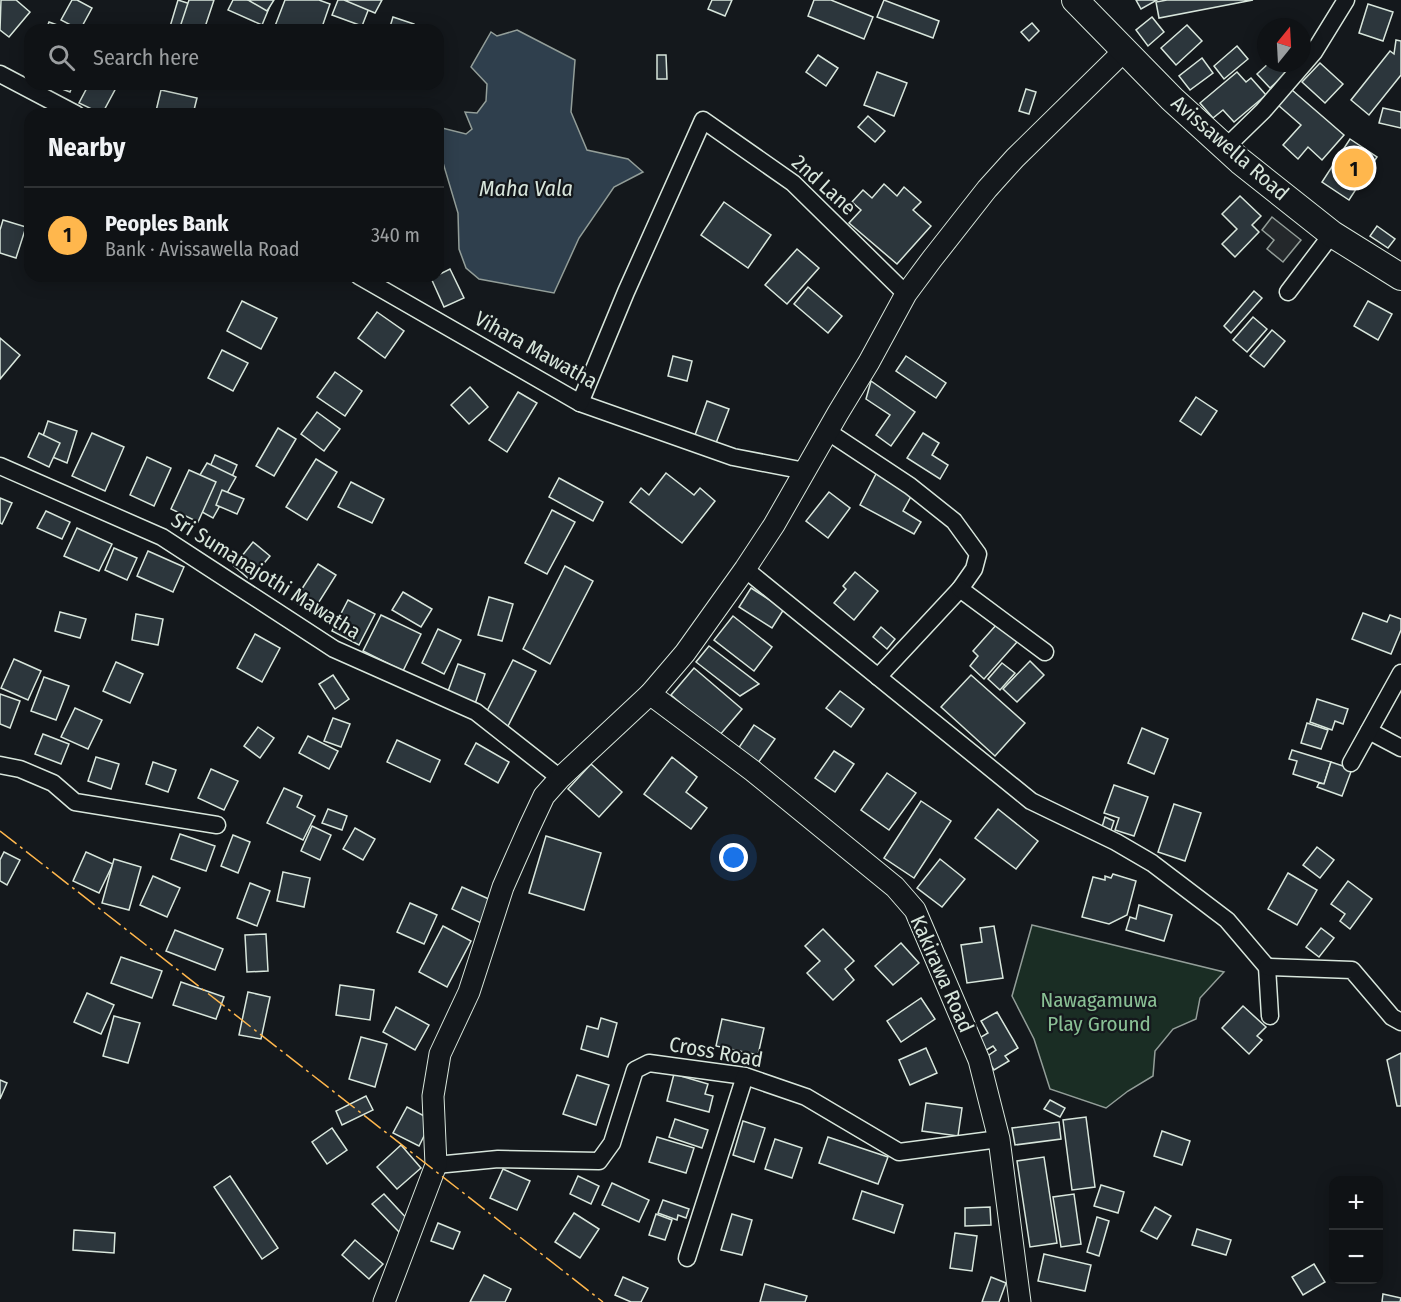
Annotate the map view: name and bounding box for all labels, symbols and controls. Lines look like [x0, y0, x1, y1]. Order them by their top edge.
north arrow [1257, 18, 1311, 72]
search box [24, 24, 444, 90]
icon: search [45, 41, 78, 74]
text: Search here [93, 44, 199, 71]
street label: Avissawella Road [1166, 90, 1294, 206]
text: Nearby [48, 132, 125, 163]
pin: 1 [1334, 146, 1374, 190]
street label: 2nd Lane [787, 149, 861, 221]
water label: Maha Vala [479, 175, 573, 202]
text: Peoples Bank [105, 210, 228, 237]
text: 1 [63, 223, 72, 247]
text: 340 m [371, 223, 420, 247]
text: Bank · Avissawella Road [105, 237, 300, 261]
street label: Vihara Mawatha [470, 306, 602, 394]
street label: Sri Sumanajothi Mawatha [166, 507, 366, 645]
your location [719, 843, 748, 872]
street label: Kakirawa Road [905, 911, 979, 1037]
park label: Nawagamuwa Play Ground [1040, 987, 1158, 1037]
street label: Cross Road [667, 1031, 765, 1073]
map controls [1329, 1176, 1383, 1284]
button: + [1329, 1176, 1383, 1230]
button: − [1329, 1230, 1383, 1284]

